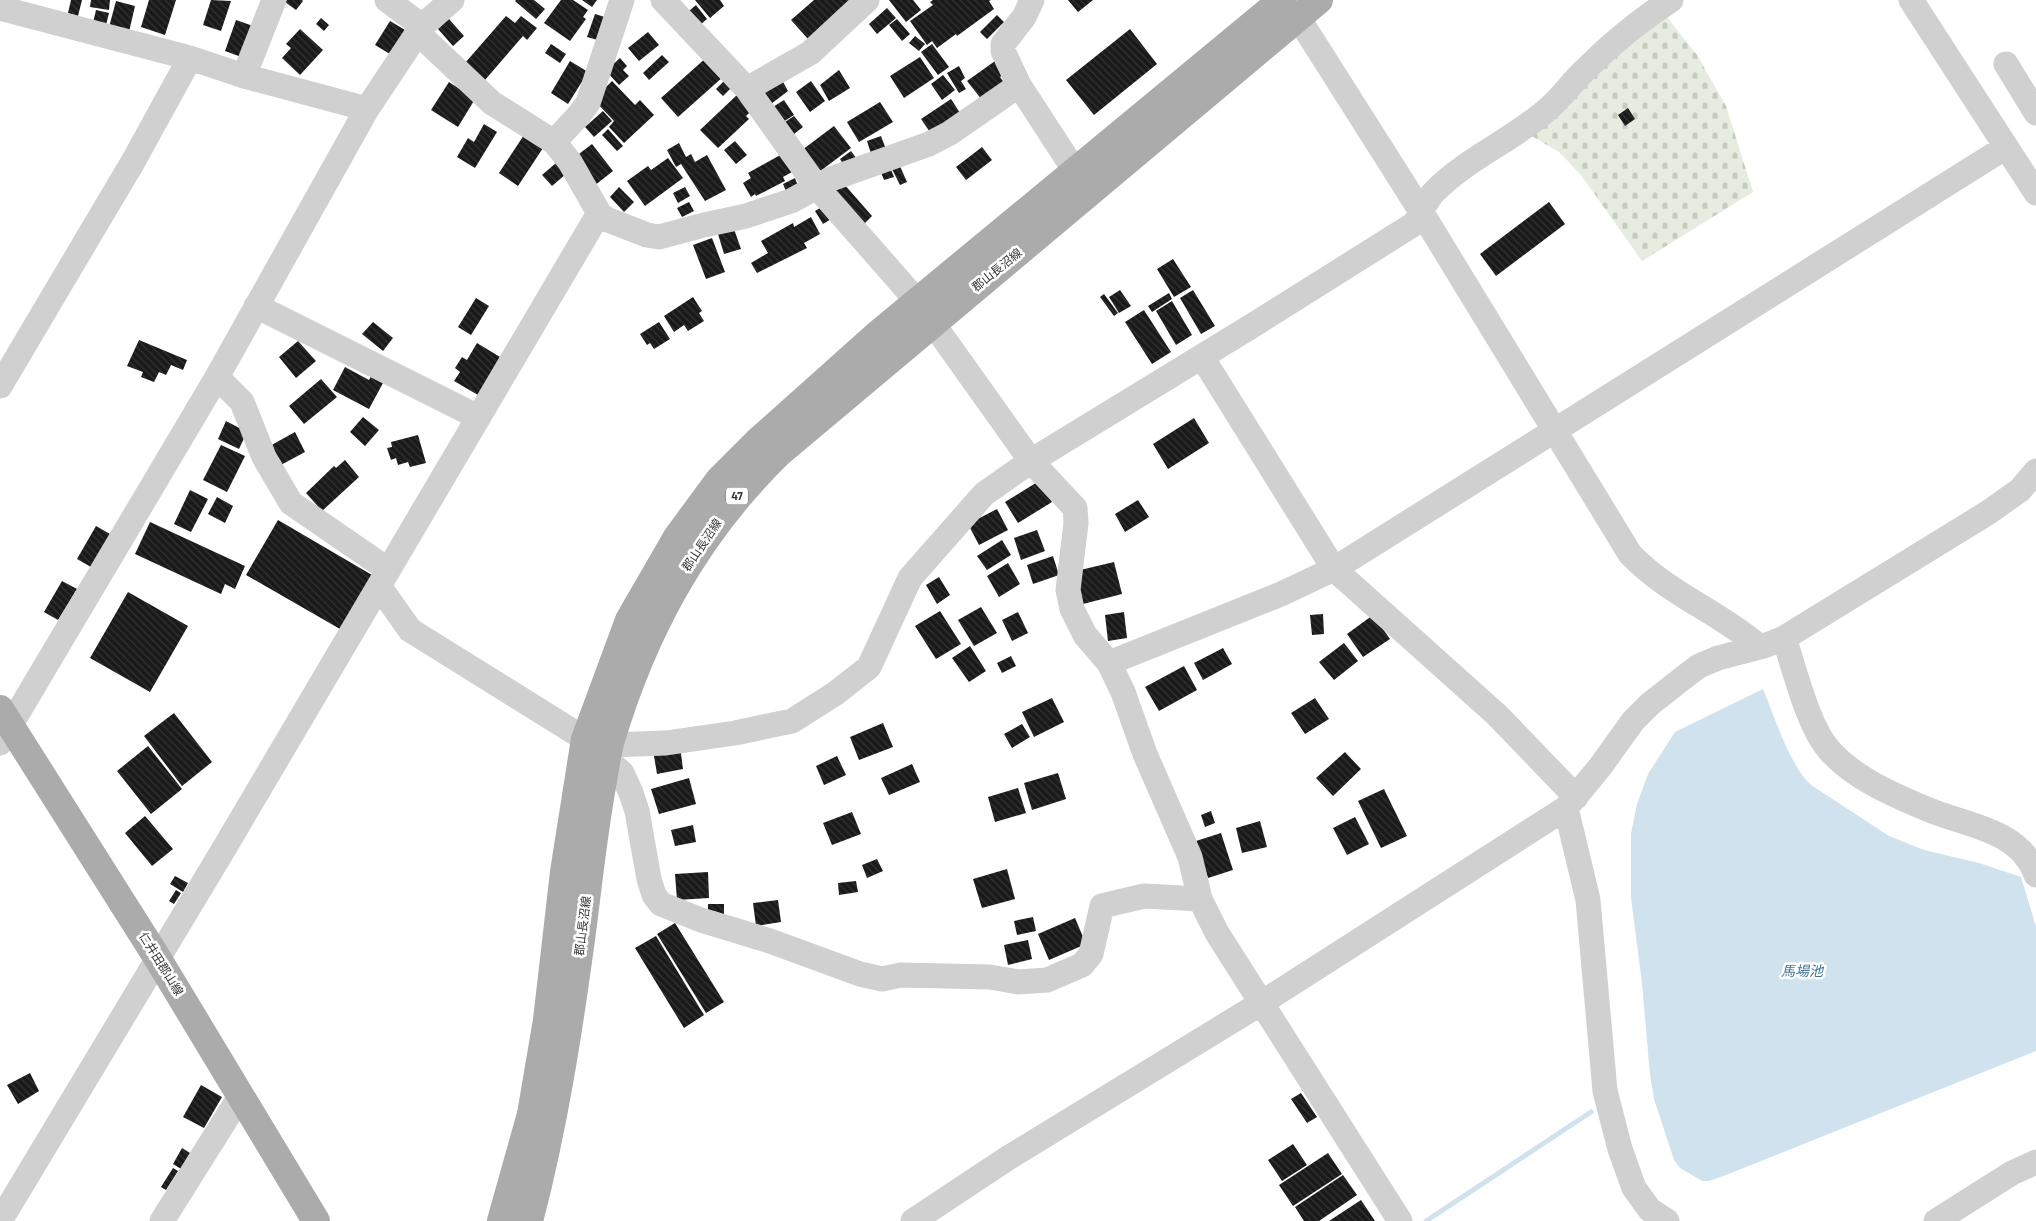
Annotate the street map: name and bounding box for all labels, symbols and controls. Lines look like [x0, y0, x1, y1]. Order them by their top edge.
street label: 郡山長沼線 [969, 245, 1024, 294]
road number: 47 [726, 488, 748, 504]
street label: 郡山長沼線 [679, 516, 724, 573]
street label: 郡山長沼線 [571, 895, 593, 957]
street label: 仁井田郡山線 [137, 929, 187, 998]
water label: 馬場池 [1781, 962, 1825, 979]

